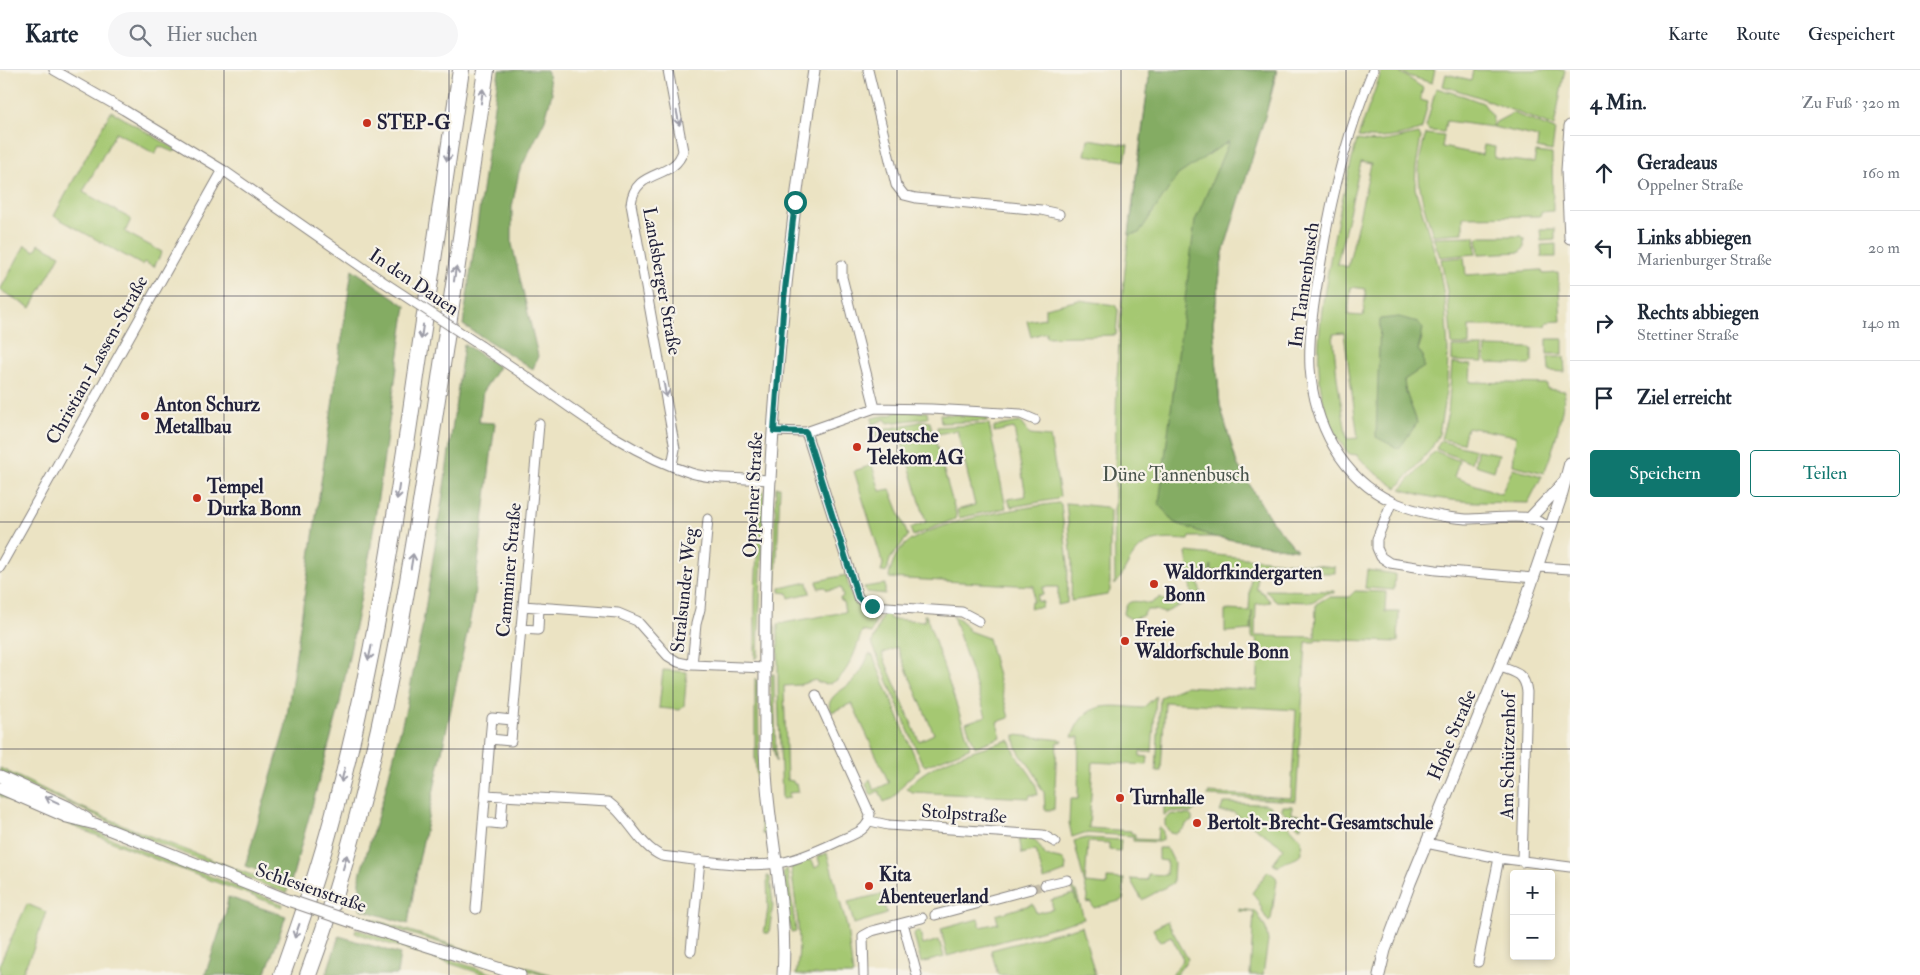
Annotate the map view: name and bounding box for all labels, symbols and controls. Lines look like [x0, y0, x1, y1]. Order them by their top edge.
search box [108, 12, 458, 57]
text: Karte [25, 19, 78, 50]
icon: search [126, 21, 154, 49]
text: Hier suchen [166, 23, 258, 47]
text: Karte [1668, 23, 1708, 46]
text: Route [1736, 23, 1780, 46]
text: Gespeichert [1808, 23, 1895, 46]
one-way arrow [477, 88, 487, 104]
text: 4 Min. [1590, 89, 1647, 116]
text: Zu Fuß · 320 m [1802, 93, 1900, 113]
one-way arrow [673, 109, 683, 125]
place label: STEP-G [377, 111, 451, 135]
marker: STEP-G [361, 117, 373, 129]
one-way arrow [443, 145, 453, 161]
text: Geradeaus [1637, 151, 1717, 175]
icon: ahead [1590, 159, 1618, 187]
text: 160 m [1862, 163, 1900, 183]
text: Oppelner Straße [1637, 175, 1743, 195]
route start [784, 191, 807, 214]
street label: Landsberger Straße [637, 205, 687, 357]
street label: Im Tannenbusch [1283, 221, 1325, 349]
text: Links abbiegen [1637, 226, 1751, 250]
icon: left [1590, 234, 1618, 262]
text: 20 m [1868, 238, 1900, 258]
street label: In den Dauen [364, 243, 464, 321]
text: Marienburger Straße [1637, 250, 1772, 270]
one-way arrow [451, 266, 461, 282]
street label: Christian-Lassen-Straße [41, 271, 153, 449]
text: Rechts abbiegen [1637, 301, 1759, 325]
icon: right [1590, 309, 1618, 337]
text: 140 m [1862, 313, 1900, 333]
one-way arrow [417, 323, 427, 339]
text: Stettiner Straße [1637, 325, 1739, 345]
one-way arrow [661, 382, 670, 398]
icon: arrive [1590, 384, 1618, 412]
text: Ziel erreicht [1637, 386, 1732, 410]
place label: Anton Schurz Metallbau [154, 393, 261, 439]
marker: Anton Schurz Metallbau [139, 410, 151, 422]
place label: Deutsche Telekom AG [866, 424, 964, 470]
street label: Oppelner Straße [738, 431, 769, 559]
marker: Deutsche Telekom AG [851, 441, 863, 453]
button: Speichern [1590, 450, 1740, 497]
button: Teilen [1750, 450, 1900, 497]
park label: Düne Tannenbusch [1102, 463, 1250, 487]
place label: Tempel Durka Bonn [206, 475, 301, 521]
one-way arrow [393, 484, 403, 500]
marker: Tempel Durka Bonn [191, 492, 203, 504]
street label: Camminer Straße [491, 502, 527, 638]
street label: Stralsunder Weg [665, 526, 703, 654]
one-way arrow [408, 553, 418, 569]
place label: Waldorfkindergarten Bonn [1163, 561, 1323, 607]
marker: Waldorfkindergarten Bonn [1148, 578, 1160, 590]
route end [861, 595, 884, 618]
place label: Freie Waldorfschule Bonn [1134, 618, 1289, 664]
marker: Freie Waldorfschule Bonn [1119, 635, 1131, 647]
one-way arrow [365, 644, 375, 660]
street label: Hohe Straße [1422, 686, 1482, 784]
street label: Am Schützenhof [1495, 689, 1521, 821]
one-way arrow [338, 767, 347, 783]
place label: Turnhalle [1129, 786, 1204, 810]
marker: Turnhalle [1114, 792, 1126, 804]
one-way arrow [45, 795, 60, 804]
street label: Stolpstraße [920, 799, 1008, 830]
place label: Bertolt-Brecht-Gesamtschule [1207, 811, 1433, 835]
marker: Bertolt-Brecht-Gesamtschule [1191, 817, 1203, 829]
one-way arrow [341, 855, 350, 871]
street label: Schlesienstraße [252, 858, 370, 918]
place label: Kita Abenteuerland [878, 863, 989, 909]
map controls [1510, 870, 1555, 960]
button: + [1510, 870, 1555, 915]
marker: Kita Abenteuerland [863, 880, 875, 892]
button: − [1510, 915, 1555, 960]
one-way arrow [292, 923, 302, 939]

